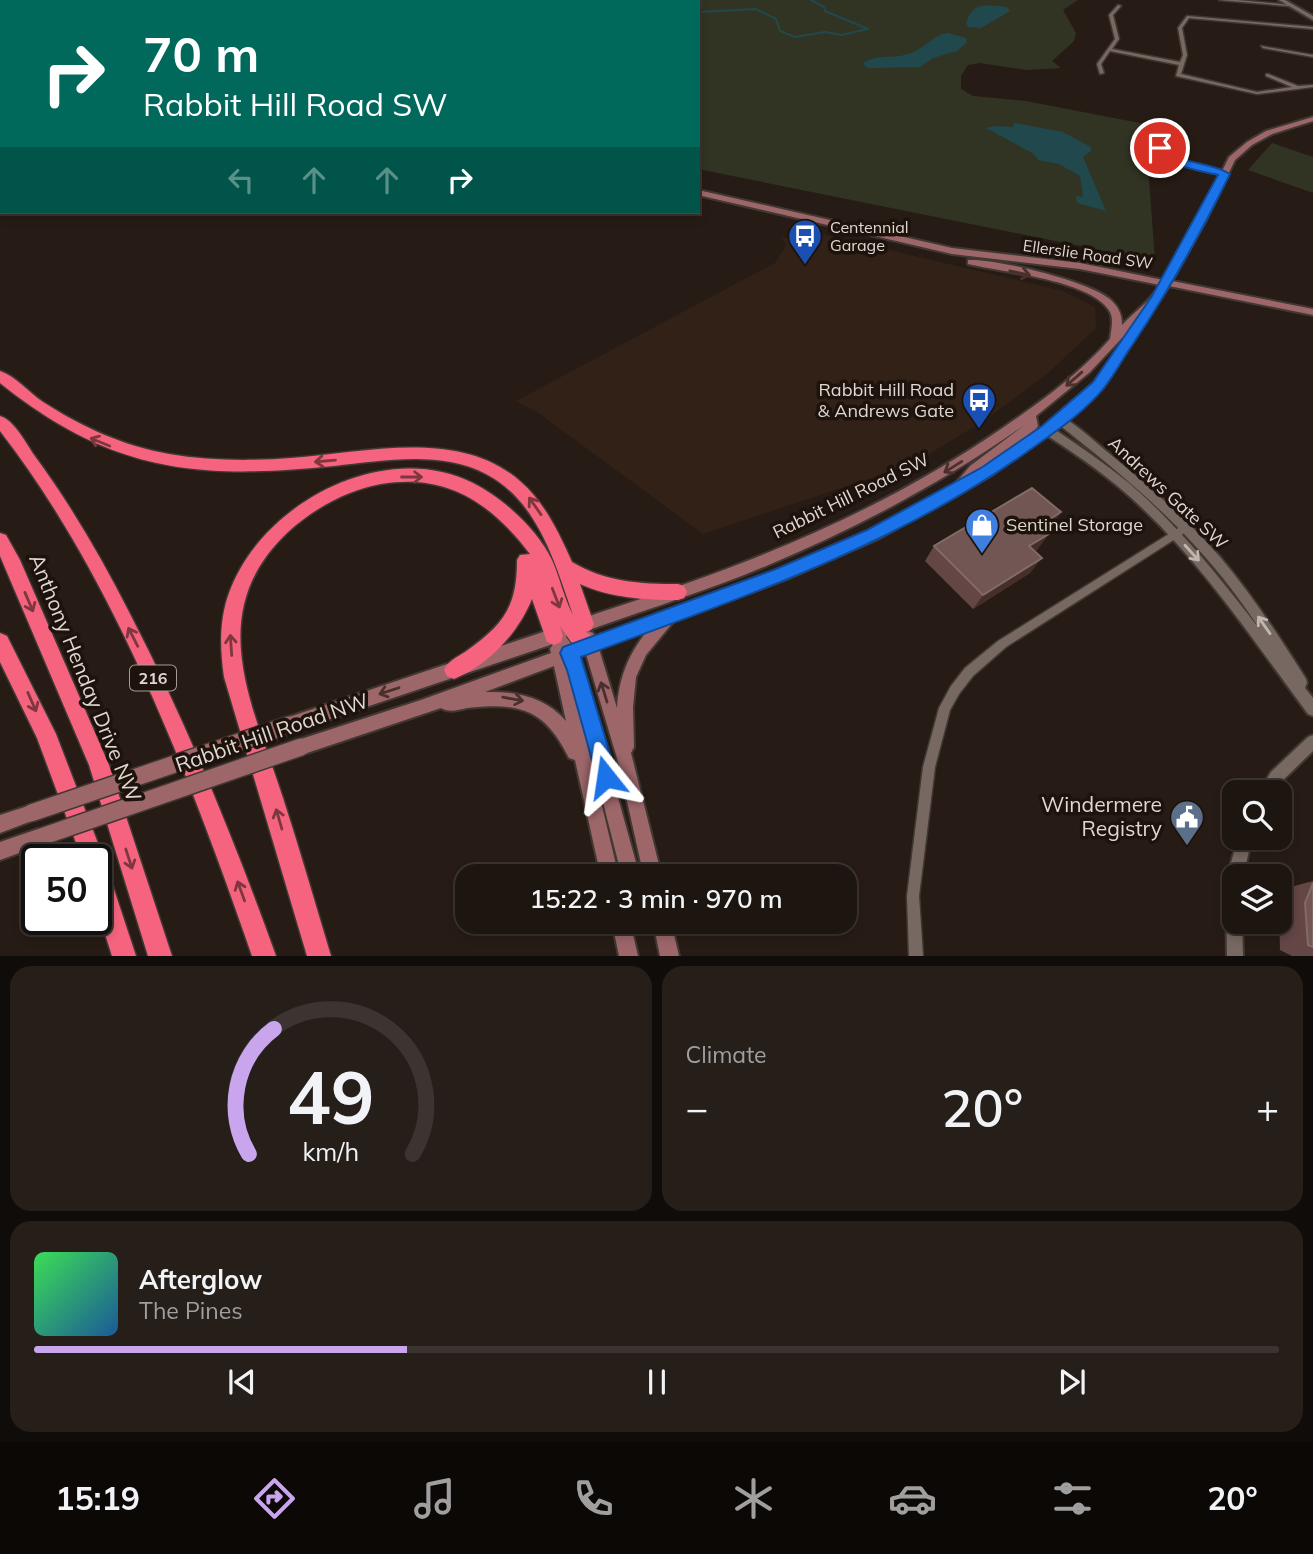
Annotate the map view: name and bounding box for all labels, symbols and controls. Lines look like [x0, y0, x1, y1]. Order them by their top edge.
text: 70 m [143, 23, 259, 84]
icon: right [28, 28, 119, 119]
text: Rabbit Hill Road SW [143, 84, 448, 124]
pin [1130, 118, 1190, 178]
icon: arrive [1141, 129, 1179, 167]
icon: left [222, 161, 260, 199]
icon: ahead [295, 161, 333, 199]
icon: ahead [368, 161, 406, 199]
icon: right [441, 161, 479, 199]
bus stop icon: Centennial Garage [786, 217, 824, 266]
place label: Centennial Garage [830, 217, 909, 255]
street label: Ellerslie Road SW [1022, 235, 1154, 273]
one-way arrow [1008, 266, 1031, 280]
one-way arrow [1065, 371, 1083, 387]
place label: Rabbit Hill Road & Andrews Gate [818, 378, 954, 422]
bus stop icon: Rabbit Hill Road & Andrews Gate [960, 381, 998, 430]
street label: Andrews Gate SW [1104, 431, 1233, 554]
one-way arrow [90, 434, 112, 447]
street label: Rabbit Hill Road SW [769, 448, 933, 543]
one-way arrow [314, 455, 336, 468]
one-way arrow [944, 460, 964, 474]
one-way arrow [400, 470, 423, 484]
one-way arrow [528, 497, 542, 516]
shop icon: Sentinel Storage [963, 506, 1001, 555]
place label: Sentinel Storage [1006, 513, 1143, 536]
one-way arrow [1184, 544, 1200, 562]
street label: Anthony Henday Drive NW [24, 550, 148, 805]
one-way arrow [551, 587, 564, 608]
one-way arrow [23, 591, 36, 612]
one-way arrow [1257, 615, 1271, 635]
one-way arrow [125, 627, 139, 648]
one-way arrow [224, 634, 237, 657]
road number: 216 [130, 666, 176, 691]
one-way arrow [597, 682, 610, 704]
one-way arrow [379, 686, 401, 698]
street label: Rabbit Hill Road NW [172, 687, 372, 777]
one-way arrow [26, 691, 39, 712]
one-way arrow [501, 693, 524, 707]
position arrow [569, 740, 643, 814]
map controls [1222, 780, 1292, 934]
button: search [1222, 780, 1292, 850]
place label: Windermere Registry [1041, 791, 1162, 841]
public building icon: Windermere Registry [1168, 798, 1206, 847]
one-way arrow [271, 809, 284, 831]
speed limit sign: 50 [21, 844, 112, 935]
one-way arrow [124, 848, 136, 870]
button: layers [1222, 864, 1292, 934]
one-way arrow [234, 881, 246, 903]
text: 15:22 · 3 min · 970 m [529, 882, 783, 915]
text: Climate [686, 1040, 767, 1069]
text: 49 [287, 1052, 374, 1143]
text: 20° [941, 1075, 1023, 1140]
text: − [686, 1084, 708, 1132]
text: + [1256, 1084, 1279, 1132]
text: km/h [302, 1136, 359, 1167]
text: Afterglow [139, 1263, 262, 1296]
text: The Pines [139, 1296, 243, 1325]
icon: previous [223, 1363, 261, 1401]
icon: pause [638, 1363, 676, 1401]
icon: next [1053, 1363, 1091, 1401]
icon: directions [250, 1474, 299, 1523]
icon: music [410, 1474, 459, 1523]
icon: phone [569, 1474, 618, 1523]
icon: climate [729, 1474, 778, 1523]
icon: car [888, 1474, 937, 1523]
icon: filters [1048, 1474, 1097, 1523]
text: 15:19 [55, 1478, 140, 1518]
text: 20° [1207, 1478, 1258, 1518]

